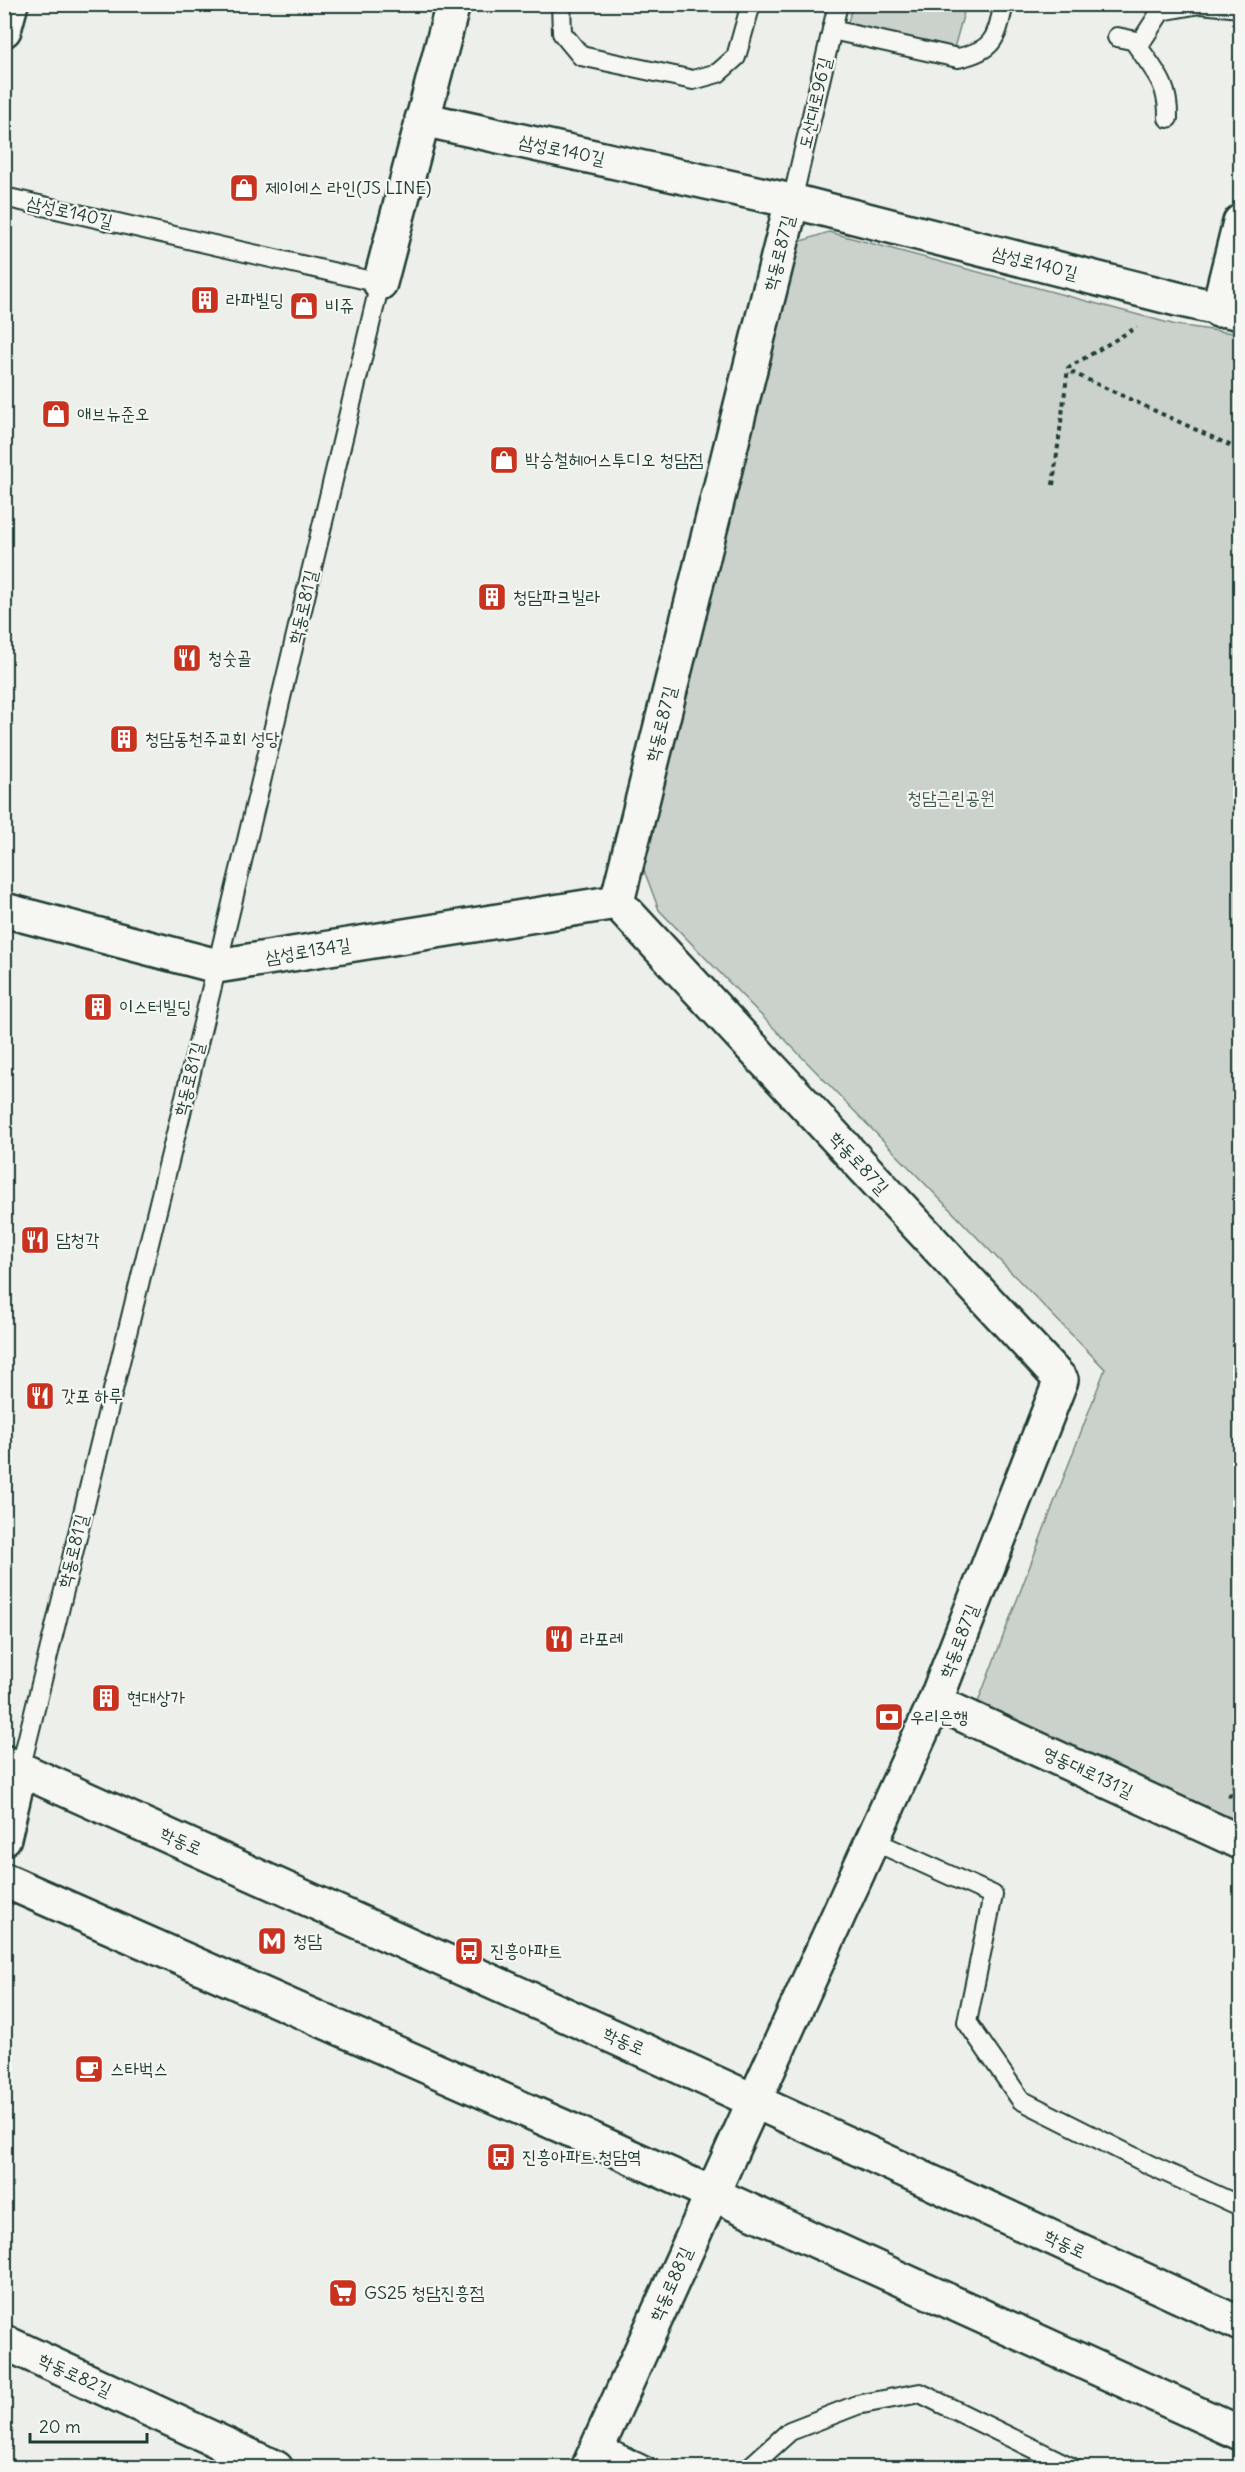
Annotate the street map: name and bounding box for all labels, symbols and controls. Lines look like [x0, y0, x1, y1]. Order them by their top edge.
street label: 도산대로96길 [793, 54, 836, 151]
street label: 삼성로140길 [517, 129, 608, 170]
shop icon: 제이에스 라인(JS LINE) [228, 172, 260, 204]
place label: 제이에스 라인(JS LINE) [265, 176, 431, 199]
street label: 삼성로140길 [25, 190, 116, 233]
street label: 학동로87길 [758, 212, 799, 293]
street label: 삼성로140길 [990, 241, 1081, 284]
building icon: 라파빌딩 [189, 284, 221, 316]
place label: 라파빌딩 [226, 288, 284, 311]
shop icon: 비쥬 [288, 290, 320, 322]
place label: 비쥬 [325, 294, 354, 317]
shop icon: 애브뉴준오 [40, 398, 72, 430]
place label: 애브뉴준오 [77, 402, 149, 425]
shop icon: 박승철헤어스투디오 청담점 [488, 444, 520, 476]
place label: 박승철헤어스투디오 청담점 [525, 448, 704, 471]
street label: 학동로81길 [283, 567, 322, 646]
building icon: 청담파크빌라 [476, 581, 508, 613]
place label: 청담파크빌라 [513, 585, 600, 608]
restaurant icon: 청숫골 [171, 642, 203, 674]
place label: 청숫골 [208, 646, 251, 669]
street label: 학동로87길 [640, 683, 681, 764]
building icon: 청담동천주교회 성당 [108, 723, 140, 755]
place label: 청담동천주교회 성당 [145, 727, 280, 750]
park label: 청담근린공원 [908, 786, 994, 809]
street label: 삼성로134길 [264, 932, 353, 969]
building icon: 이스터빌딩 [82, 991, 114, 1023]
place label: 이스터빌딩 [119, 995, 191, 1018]
street label: 학동로81길 [168, 1039, 209, 1118]
street label: 학동로87길 [825, 1127, 894, 1199]
restaurant icon: 담청각 [19, 1224, 51, 1256]
place label: 담청각 [56, 1228, 100, 1251]
restaurant icon: 갓포 하루 [24, 1380, 56, 1412]
place label: 갓포 하루 [61, 1384, 123, 1407]
street label: 학동로81길 [52, 1511, 93, 1590]
street label: 학동로87길 [934, 1600, 983, 1681]
restaurant icon: 라포레 [543, 1623, 575, 1655]
place label: 라포레 [580, 1627, 623, 1650]
building icon: 현대상가 [90, 1682, 122, 1714]
place label: 현대상가 [127, 1686, 185, 1709]
bank icon: 우리은행 [873, 1701, 905, 1733]
place label: 우리은행 [910, 1705, 968, 1728]
street label: 영동대로131길 [1040, 1741, 1137, 1803]
street label: 학동로 [157, 1821, 206, 1860]
metro station icon: 청담 [256, 1925, 288, 1957]
place label: 청담 [293, 1929, 322, 1952]
bus stop icon: 진흥아파트 [453, 1935, 485, 1967]
place label: 진흥아파트 [490, 1939, 562, 1962]
street label: 학동로 [600, 2021, 649, 2060]
cafe icon: 스타벅스 [73, 2053, 105, 2085]
place label: 스타벅스 [110, 2057, 168, 2080]
bus stop icon: 진흥아파트.청담역 [485, 2141, 517, 2173]
place label: 진흥아파트.청담역 [522, 2145, 642, 2168]
street label: 학동로 [1041, 2224, 1090, 2263]
street label: 학동로88길 [644, 2243, 697, 2324]
supermarket icon: GS25 청담진흥점 [327, 2277, 359, 2309]
place label: GS25 청담진흥점 [364, 2281, 484, 2304]
street label: 학동로82길 [35, 2348, 116, 2402]
scale bar [30, 2406, 147, 2444]
text: 20 m [39, 2415, 81, 2438]

